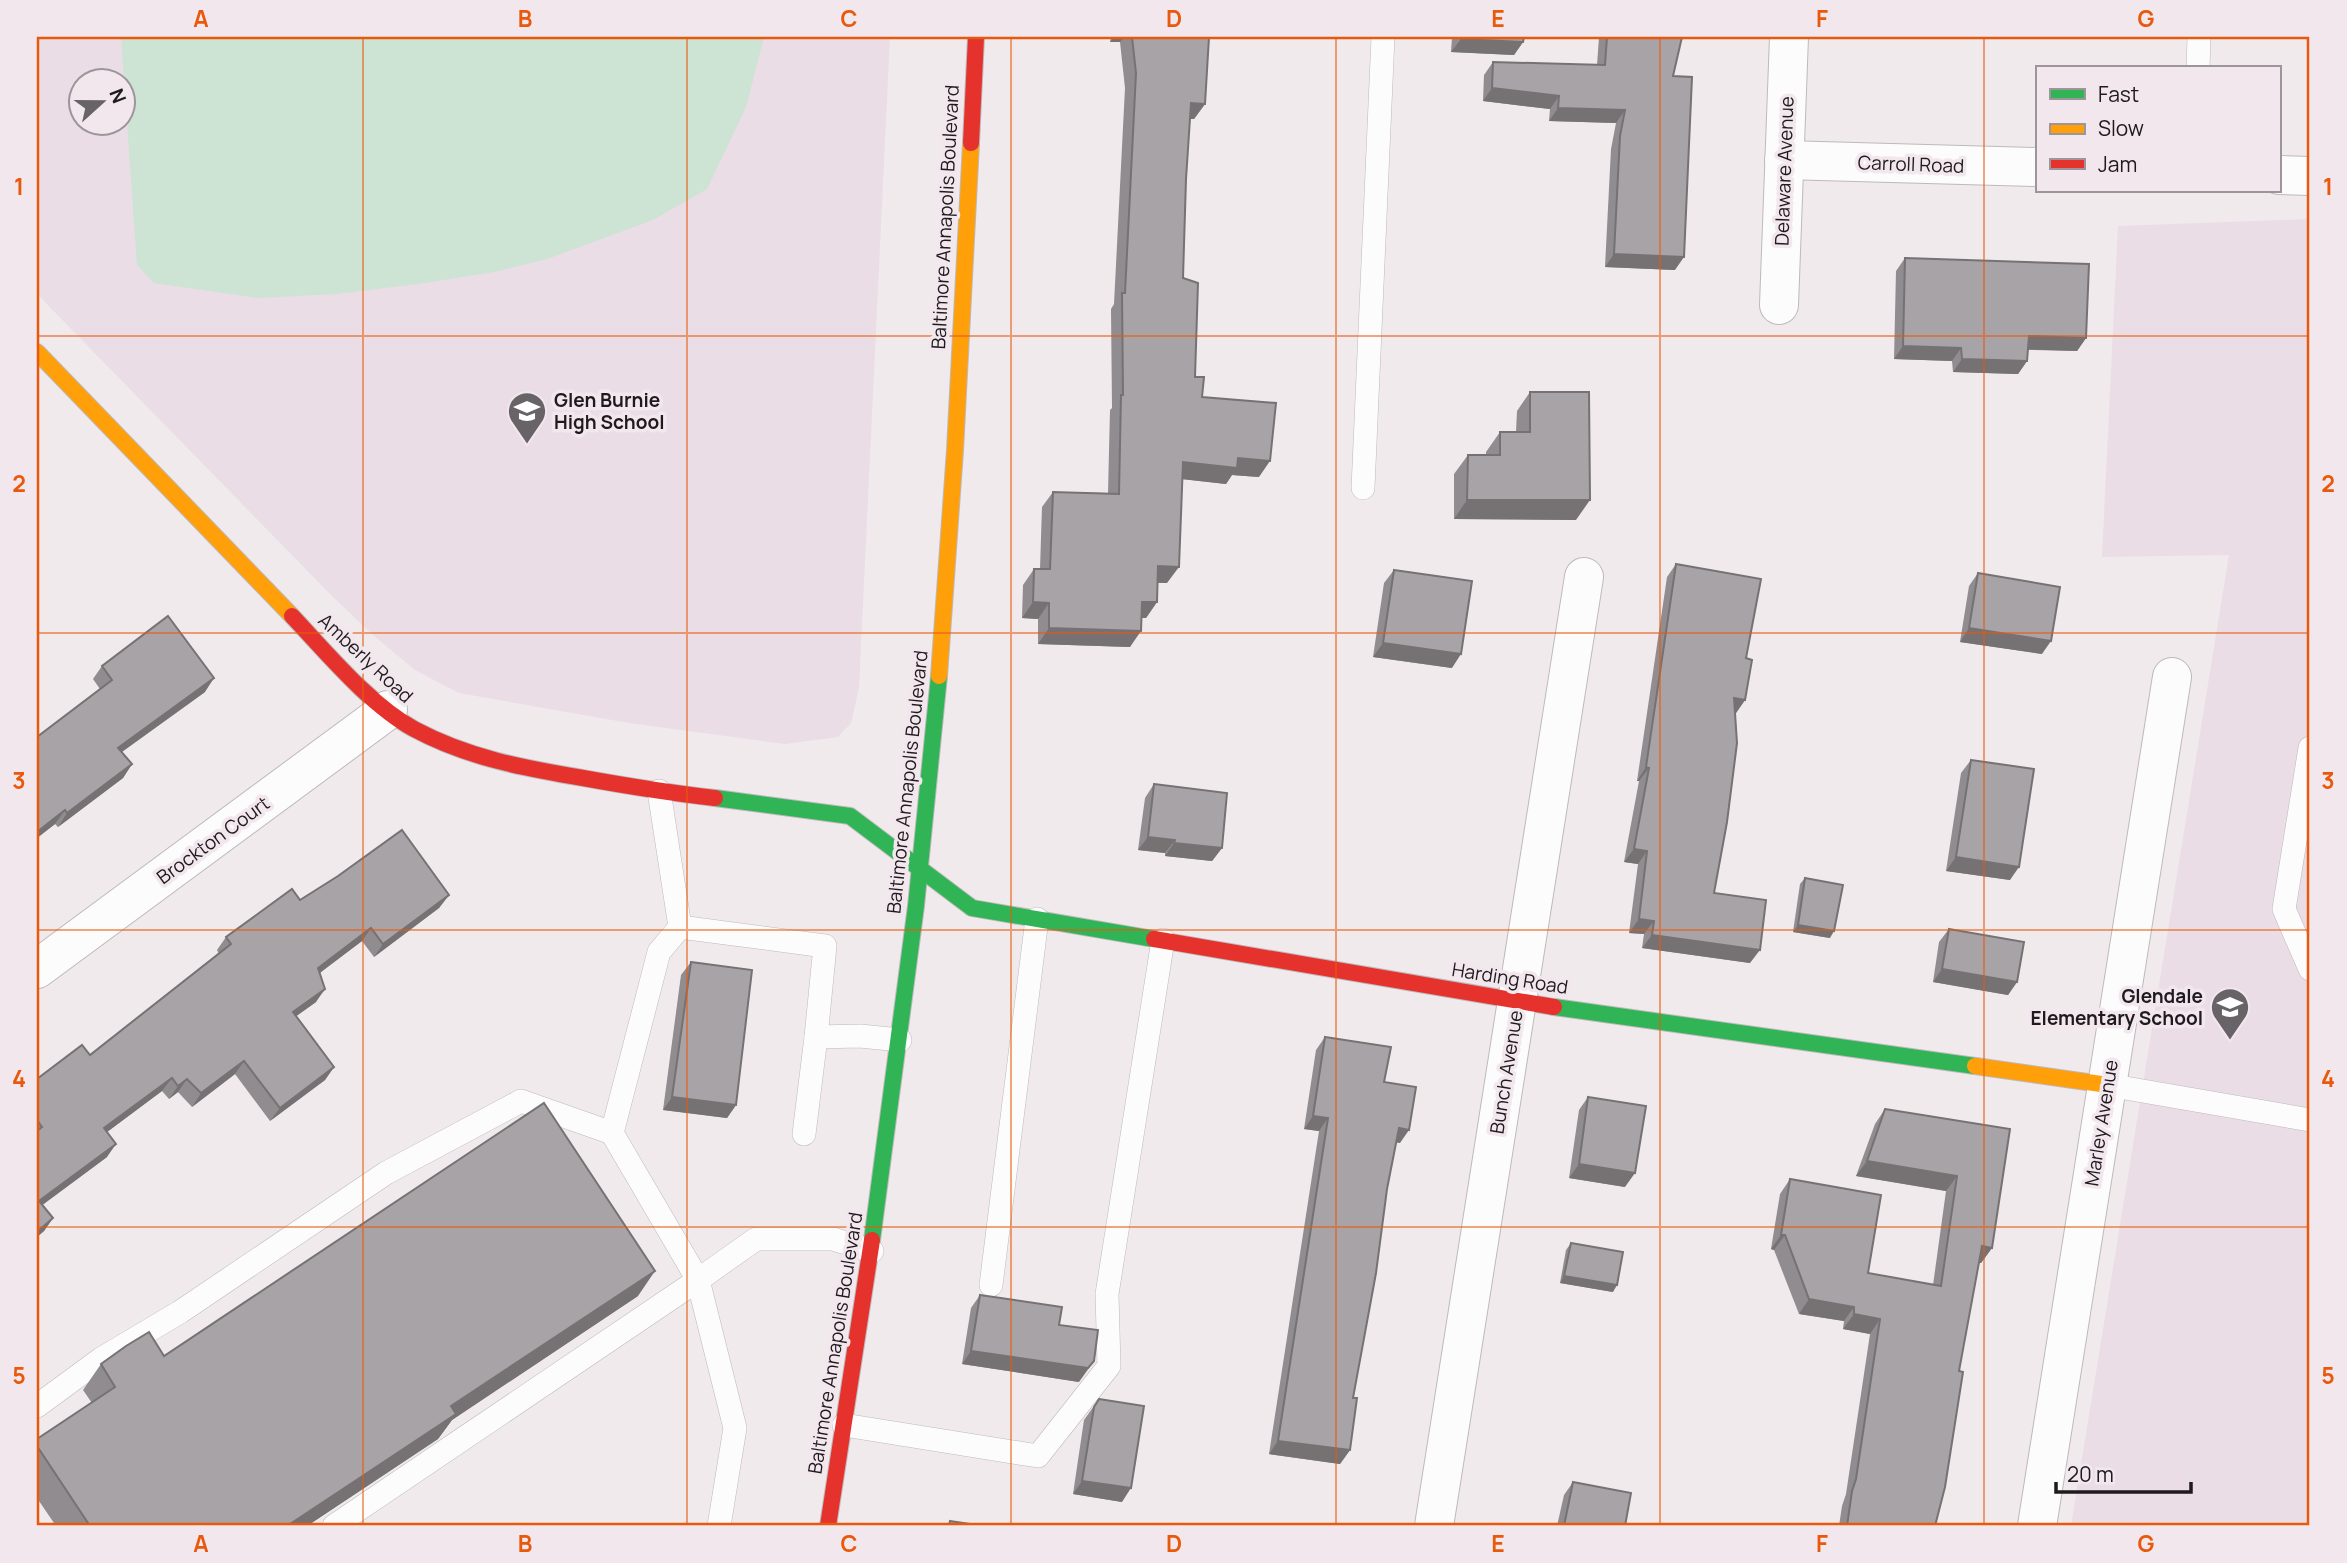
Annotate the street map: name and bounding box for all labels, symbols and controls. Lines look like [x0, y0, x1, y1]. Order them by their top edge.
text: A [193, 2, 209, 34]
text: B [518, 2, 532, 34]
text: C [841, 2, 858, 34]
text: D [1166, 2, 1182, 34]
text: E [1491, 2, 1505, 34]
text: F [1816, 2, 1828, 34]
text: G [2138, 2, 2155, 34]
north arrow [66, 66, 136, 136]
legend [2036, 66, 2280, 192]
text: Fast [2098, 80, 2139, 108]
street label: Baltimore Annapolis Boulevard [925, 84, 965, 350]
text: N [103, 85, 132, 107]
street label: Delaware Avenue [1768, 96, 1800, 246]
text: Slow [2098, 114, 2144, 142]
street label: Carroll Road [1857, 149, 1965, 179]
text: Jam [2098, 150, 2137, 178]
text: 1 [14, 170, 24, 202]
text: 1 [2323, 170, 2333, 202]
place label: Glen Burnie High School [554, 387, 665, 435]
school or university icon: Glen Burnie High School [506, 390, 548, 445]
text: 2 [12, 467, 26, 499]
text: 2 [2321, 467, 2335, 499]
street label: Amberly Road [313, 607, 419, 709]
street label: Baltimore Annapolis Boulevard [880, 649, 934, 915]
text: 3 [12, 764, 26, 796]
text: 3 [2321, 764, 2335, 796]
street label: Brockton Court [151, 790, 275, 890]
street label: Harding Road [1450, 956, 1570, 1000]
place label: Glendale Elementary School [2030, 983, 2203, 1031]
school or university icon: Glendale Elementary School [2209, 986, 2251, 1041]
street label: Bunch Avenue [1483, 1008, 1529, 1136]
street label: Marley Avenue [2078, 1058, 2124, 1188]
text: 4 [12, 1062, 26, 1094]
text: 4 [2321, 1062, 2335, 1094]
street label: Baltimore Annapolis Boulevard [801, 1210, 869, 1476]
text: 5 [12, 1359, 26, 1391]
text: 5 [2321, 1359, 2335, 1391]
scale bar [2056, 1451, 2191, 1495]
text: 20 m [2067, 1460, 2114, 1488]
text: A [193, 1527, 209, 1559]
text: B [518, 1527, 532, 1559]
text: C [841, 1527, 858, 1559]
text: D [1166, 1527, 1182, 1559]
text: E [1491, 1527, 1505, 1559]
text: F [1816, 1527, 1828, 1559]
text: G [2138, 1527, 2155, 1559]

